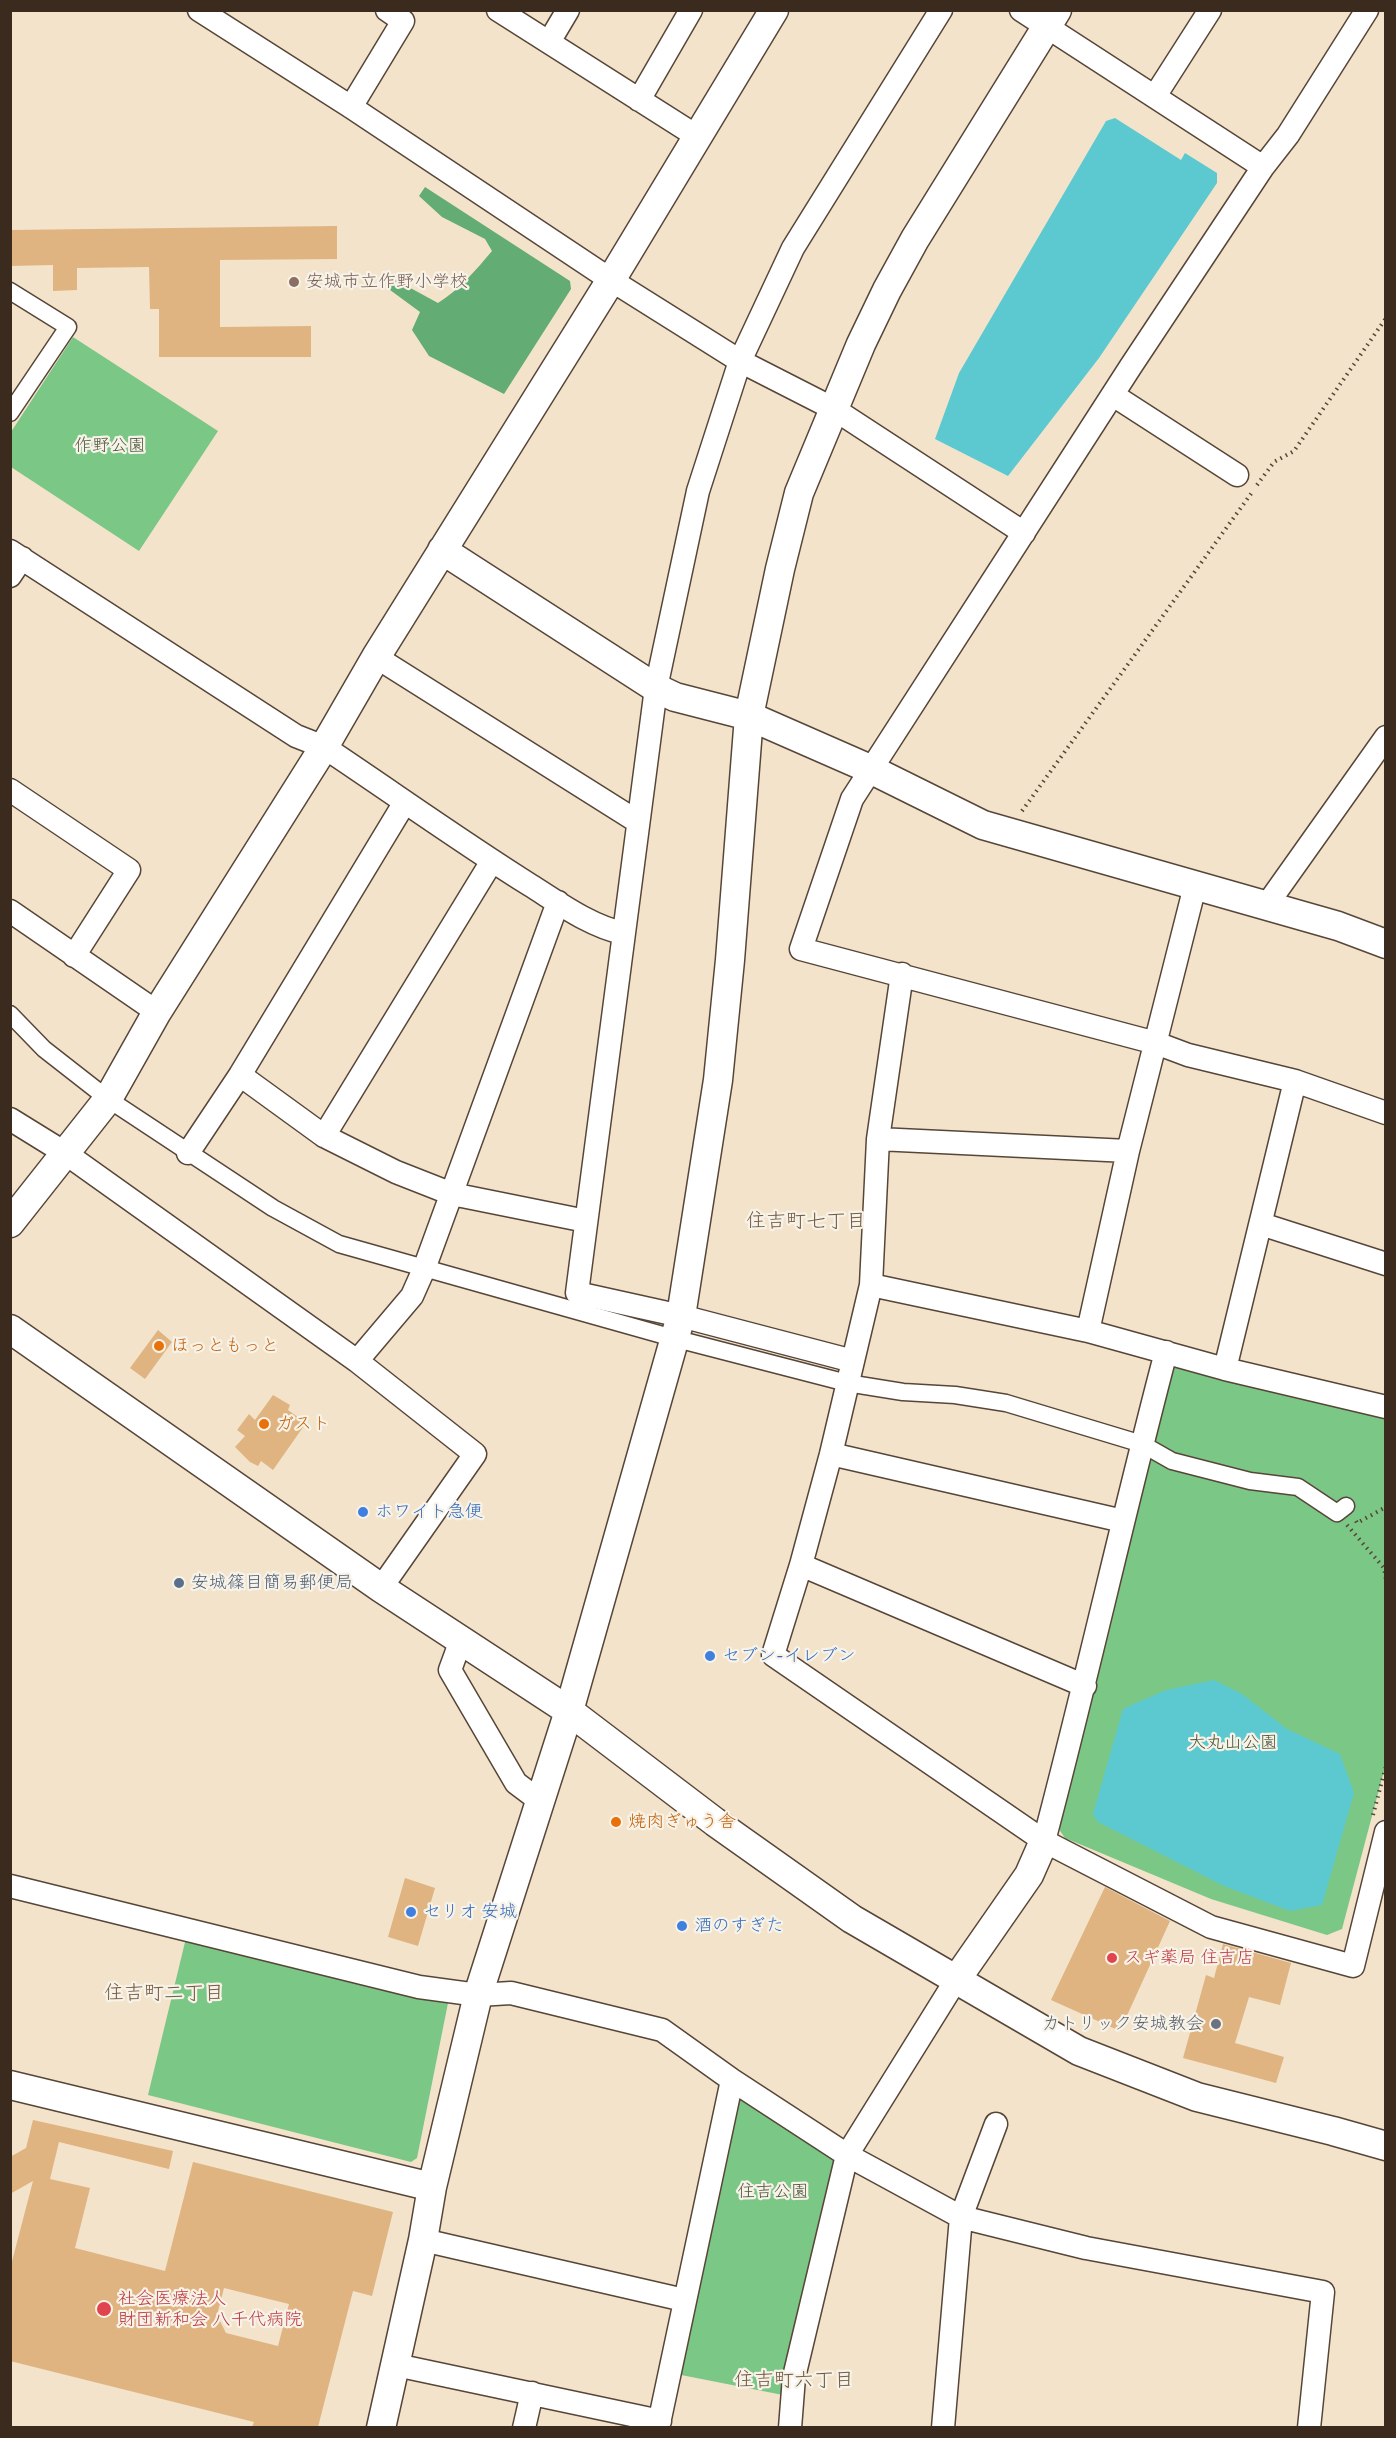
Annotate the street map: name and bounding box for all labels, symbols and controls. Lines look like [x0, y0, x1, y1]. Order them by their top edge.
place label: 安城市立作野小学校 [306, 271, 468, 293]
marker: 安城市立作野小学校 [287, 275, 301, 289]
park label: 作野公園 [74, 435, 146, 457]
district label: 住吉町七丁目 [746, 1209, 866, 1233]
place label: ほっともっと [171, 1335, 279, 1357]
marker: ほっともっと [152, 1339, 166, 1353]
place label: ガスト [276, 1413, 330, 1435]
marker: ガスト [257, 1417, 271, 1431]
place label: ホワイト急便 [375, 1501, 483, 1523]
marker: ホワイト急便 [356, 1505, 370, 1519]
place label: 安城篠目簡易郵便局 [191, 1572, 353, 1594]
marker: 安城篠目簡易郵便局 [172, 1576, 186, 1590]
place label: セブン-イレブン [722, 1645, 856, 1667]
marker: セブン-イレブン [703, 1649, 717, 1663]
park label: 大丸山公園 [1188, 1732, 1278, 1754]
place label: 焼肉ぎゅう舎 [628, 1811, 736, 1833]
marker: 焼肉ぎゅう舎 [609, 1815, 623, 1829]
place label: セリオ 安城 [423, 1901, 517, 1923]
marker: セリオ 安城 [404, 1905, 418, 1919]
place label: 酒のすぎた [694, 1915, 784, 1937]
marker: 酒のすぎた [675, 1919, 689, 1933]
place label: スギ薬局 住吉店 [1124, 1947, 1254, 1969]
marker: スギ薬局 住吉店 [1105, 1951, 1119, 1965]
district label: 住吉町二丁目 [104, 1981, 224, 2005]
place label: カトリック安城教会 [1042, 2013, 1204, 2035]
marker: カトリック安城教会 [1209, 2017, 1223, 2031]
park label: 住吉公園 [737, 2181, 809, 2203]
place label: 社会医療法人 財団新和会 八千代病院 [118, 2288, 302, 2330]
marker: 社会医療法人 財団新和会 八千代病院 [95, 2300, 113, 2318]
district label: 住吉町六丁目 [734, 2368, 854, 2392]

